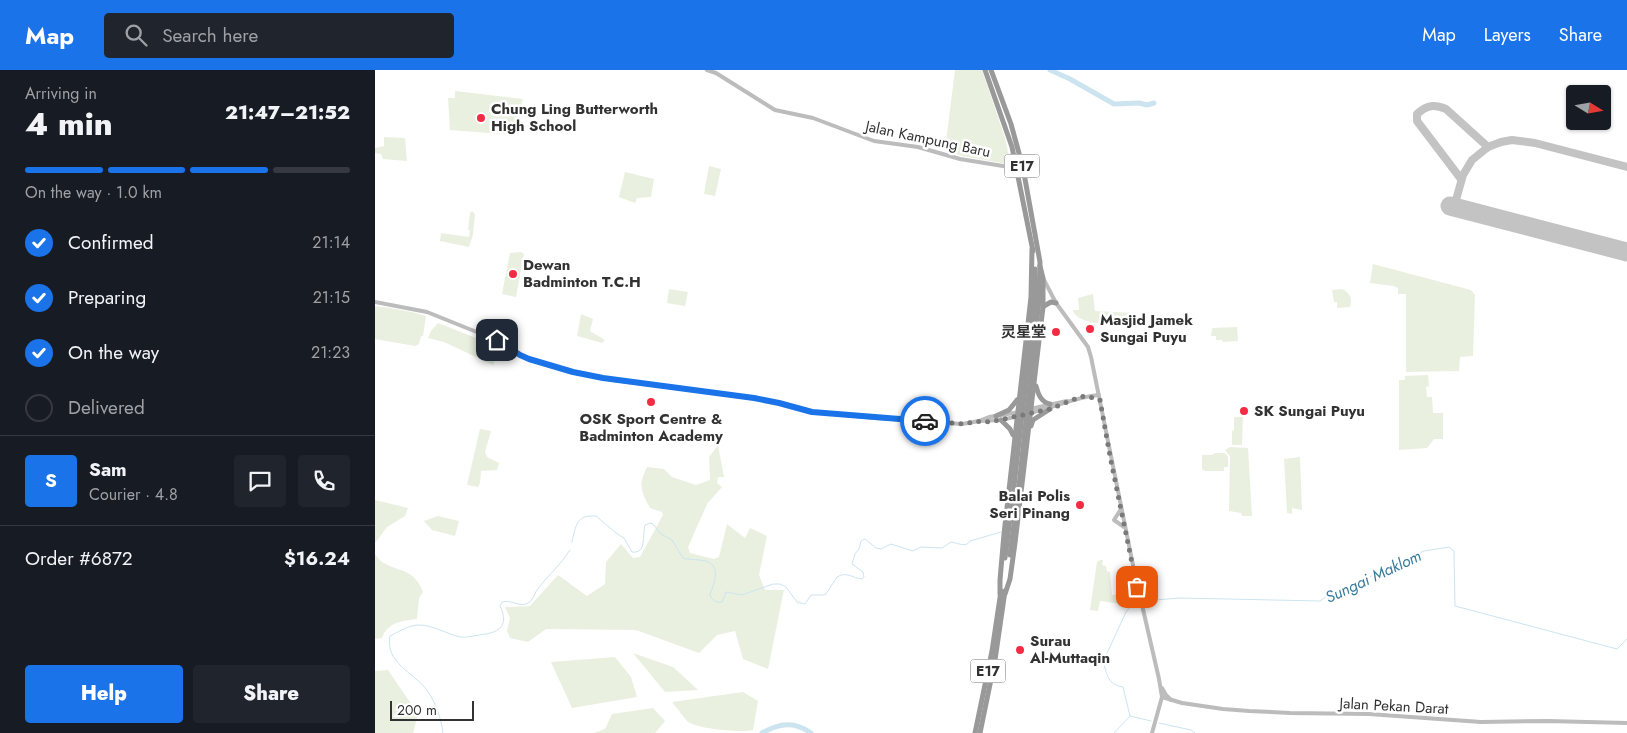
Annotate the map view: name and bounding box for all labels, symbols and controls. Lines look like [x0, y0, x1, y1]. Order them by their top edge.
search box [104, 13, 454, 58]
text: Map [25, 18, 74, 53]
icon: search [122, 21, 150, 49]
text: Search here [162, 22, 258, 49]
text: Map [1422, 22, 1456, 48]
text: Layers [1484, 22, 1531, 48]
text: Share [1559, 22, 1602, 48]
text: Arriving in [25, 82, 97, 105]
north arrow [1566, 85, 1611, 130]
map controls [1566, 85, 1611, 130]
place label: Chung Ling Butterworth High School [491, 98, 658, 137]
text: 21:47–21:52 [225, 99, 350, 126]
text: 4 min [25, 101, 113, 147]
marker: Chung Ling Butterworth High School [475, 112, 487, 124]
street label: Jalan Kampung Baru [862, 115, 992, 163]
road number: E17 [1005, 154, 1039, 178]
text: On the way · 1.0 km [25, 181, 162, 204]
icon: check [25, 229, 53, 257]
text: Confirmed [68, 229, 154, 256]
text: 21:14 [312, 231, 350, 254]
place label: Dewan Badminton T.C.H [523, 254, 641, 293]
marker: Dewan Badminton T.C.H [507, 268, 519, 280]
icon: check [25, 284, 53, 312]
text: Preparing [68, 284, 146, 311]
text: 21:15 [313, 286, 350, 309]
place label: Masjid Jamek Sungai Puyu [1100, 309, 1193, 348]
pin [476, 319, 518, 361]
place label: 灵星堂 [1001, 321, 1046, 343]
marker: Masjid Jamek Sungai Puyu [1084, 323, 1096, 335]
icon: home [483, 326, 511, 354]
marker: 灵星堂 [1050, 326, 1062, 338]
icon: check [25, 339, 53, 367]
text: On the way [68, 339, 159, 366]
text: 21:23 [311, 341, 350, 364]
text: Delivered [68, 394, 145, 421]
marker: OSK Sport Centre & Badminton Academy [645, 396, 657, 408]
courier [900, 396, 950, 446]
place label: SK Sungai Puyu [1254, 400, 1365, 422]
marker: SK Sungai Puyu [1238, 405, 1250, 417]
icon: car [911, 407, 939, 435]
place label: OSK Sport Centre & Badminton Academy [579, 408, 723, 447]
button: chat [234, 455, 286, 507]
button: phone [298, 455, 350, 507]
text: Sam [89, 456, 127, 483]
text: S [45, 467, 57, 494]
text: Courier · 4.8 [89, 483, 178, 506]
place label: Balai Polis Seri Pinang [989, 485, 1070, 524]
marker: Balai Polis Seri Pinang [1074, 499, 1086, 511]
water label: Sungai Maklom [1321, 544, 1425, 609]
text: Order #6872 [25, 545, 133, 572]
text: $16.24 [284, 545, 350, 572]
pin [1116, 566, 1158, 608]
icon: bag [1123, 573, 1151, 601]
place label: Surau Al-Muttaqin [1029, 630, 1110, 669]
marker: Surau Al-Muttaqin [1014, 644, 1026, 656]
road number: E17 [971, 660, 1005, 682]
button: Help [25, 665, 183, 723]
button: Share [193, 665, 350, 723]
street label: Jalan Pekan Darat [1337, 692, 1449, 720]
scale bar [390, 698, 474, 721]
text: 200 m [397, 700, 437, 720]

